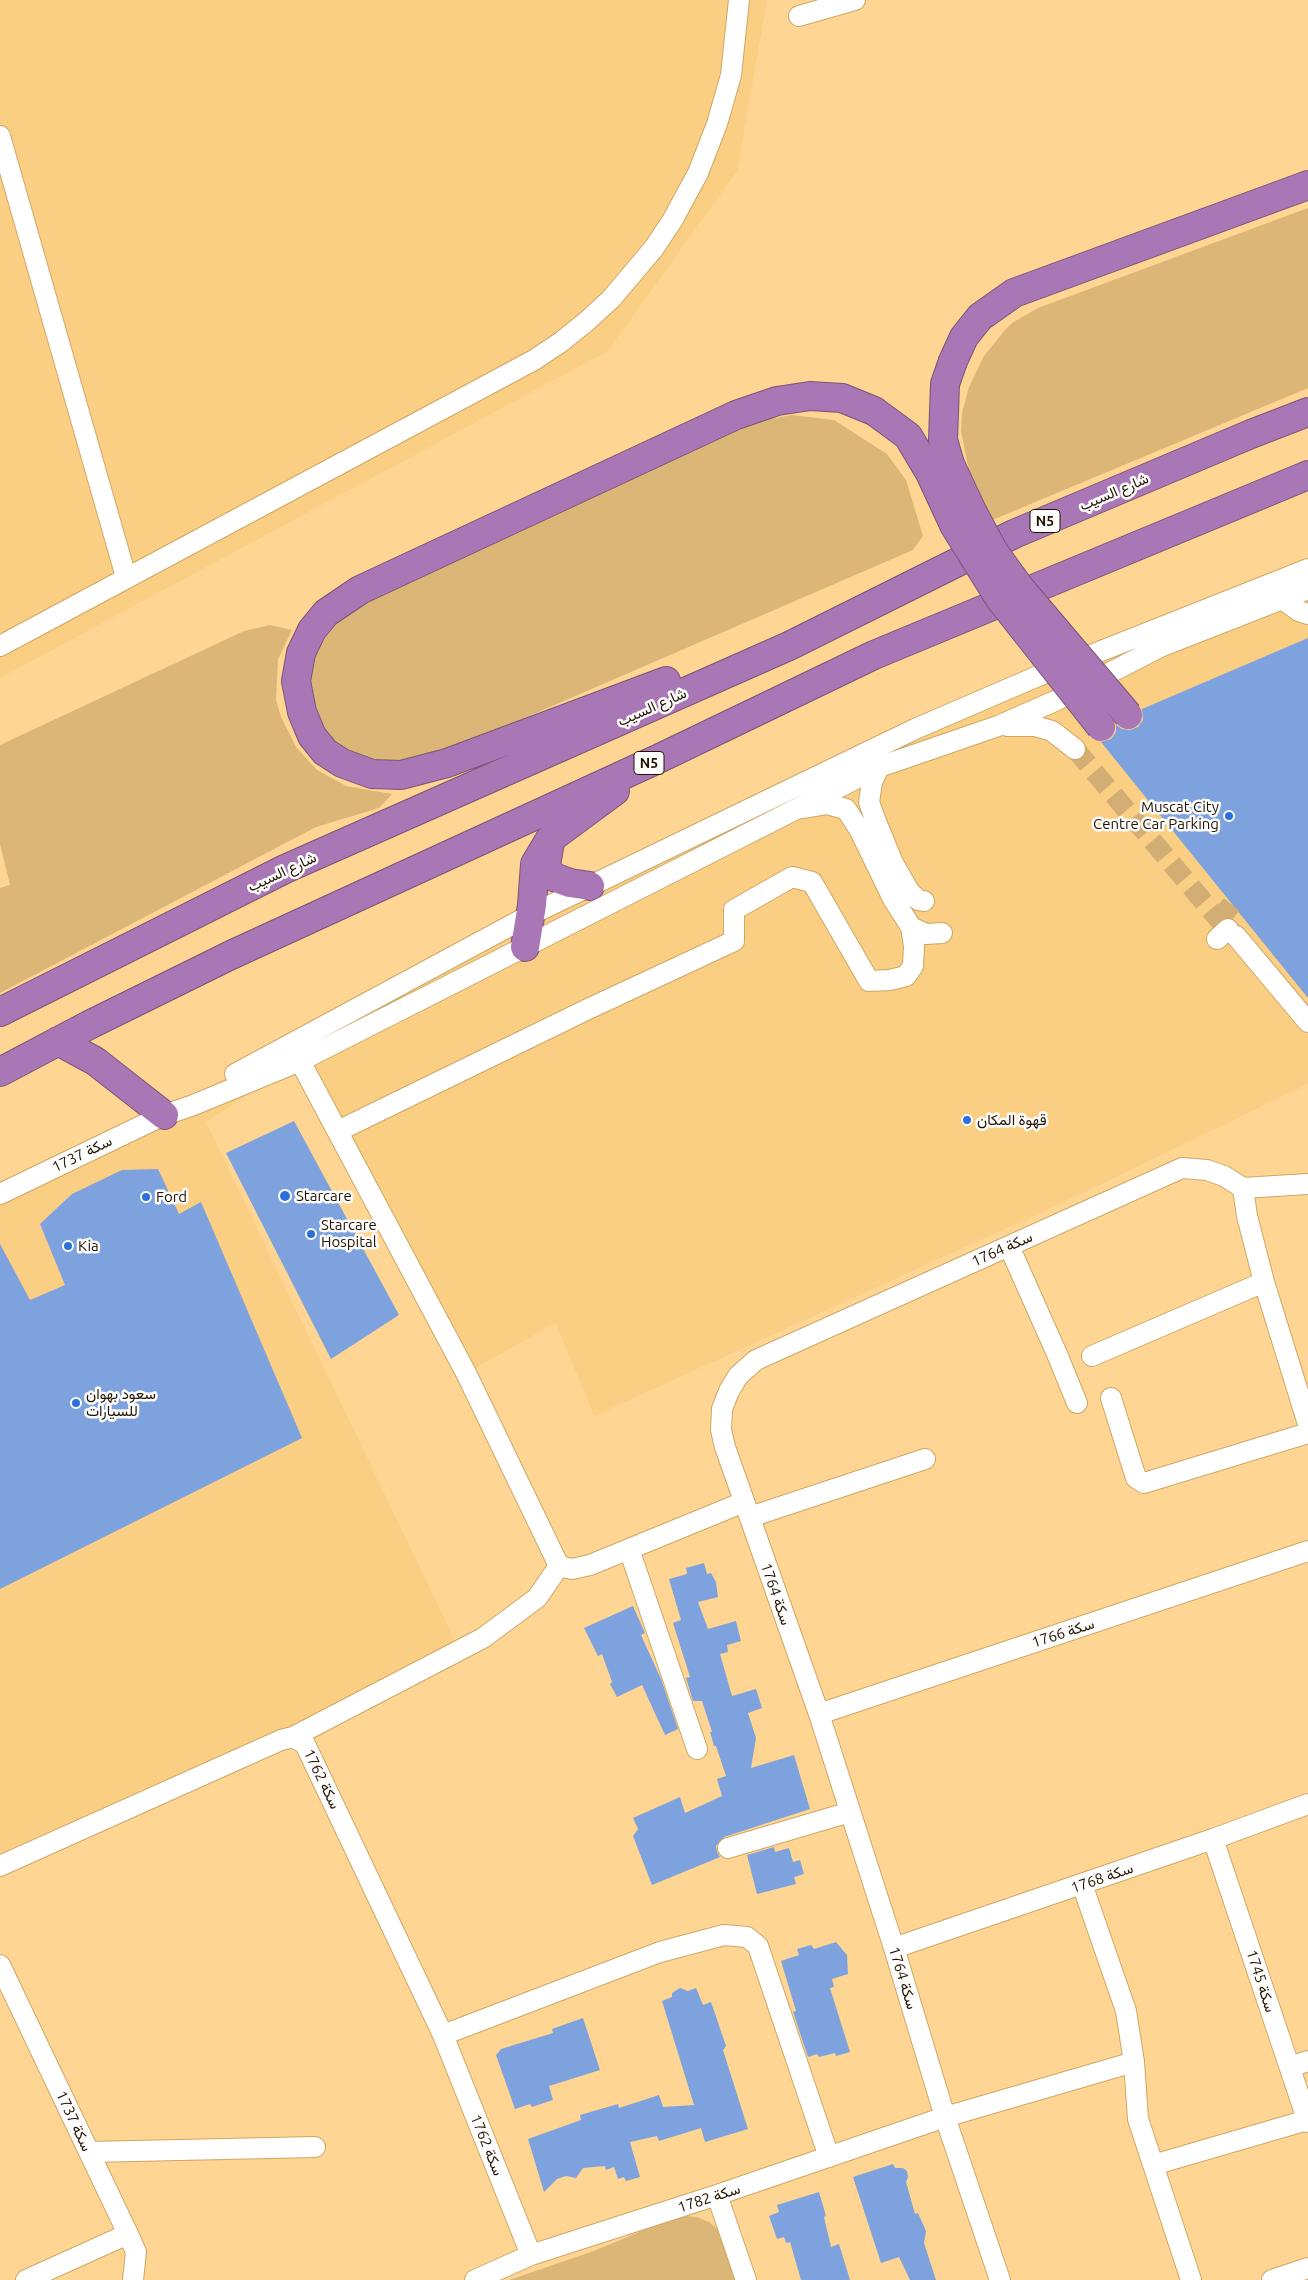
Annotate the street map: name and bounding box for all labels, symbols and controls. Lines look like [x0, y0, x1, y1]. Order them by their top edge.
street label: شارع السيب [1077, 469, 1151, 515]
road number: N5 [1030, 510, 1060, 532]
street label: شارع السيب [615, 684, 689, 730]
road number: N5 [634, 751, 664, 774]
place label: Muscat City Centre Car Parking [1093, 798, 1219, 833]
marker: Muscat City Centre Car Parking [1223, 810, 1235, 822]
street label: شارع السيب [245, 848, 319, 896]
place label: قهوة المكان [977, 1111, 1047, 1129]
marker: قهوة المكان [961, 1114, 973, 1126]
street label: سكة 1737 [49, 1132, 115, 1176]
place label: Starcare [296, 1187, 352, 1205]
place label: Ford [156, 1188, 187, 1206]
marker: Starcare [278, 1189, 292, 1203]
marker: Ford [140, 1191, 152, 1203]
place label: Starcare Hospital [321, 1216, 377, 1251]
marker: Starcare Hospital [305, 1228, 317, 1240]
street label: سكة 1764 [969, 1228, 1035, 1270]
place label: Kia [78, 1237, 99, 1255]
marker: Kia [62, 1240, 74, 1252]
place label: سعود بهوان للسيارات [86, 1385, 156, 1420]
marker: سعود بهوان للسيارات [70, 1397, 82, 1409]
street label: سكة 1764 [757, 1561, 795, 1627]
street label: سكة 1766 [1030, 1614, 1096, 1652]
street label: سكة 1762 [300, 1746, 344, 1812]
street label: سكة 1768 [1069, 1859, 1135, 1897]
street label: سكة 1764 [885, 1945, 921, 2011]
street label: سكة 1745 [1242, 1948, 1280, 2014]
street label: سكة 1737 [52, 2088, 96, 2154]
street label: سكة 1762 [467, 2112, 507, 2178]
street label: سكة 1782 [676, 2179, 742, 2217]

